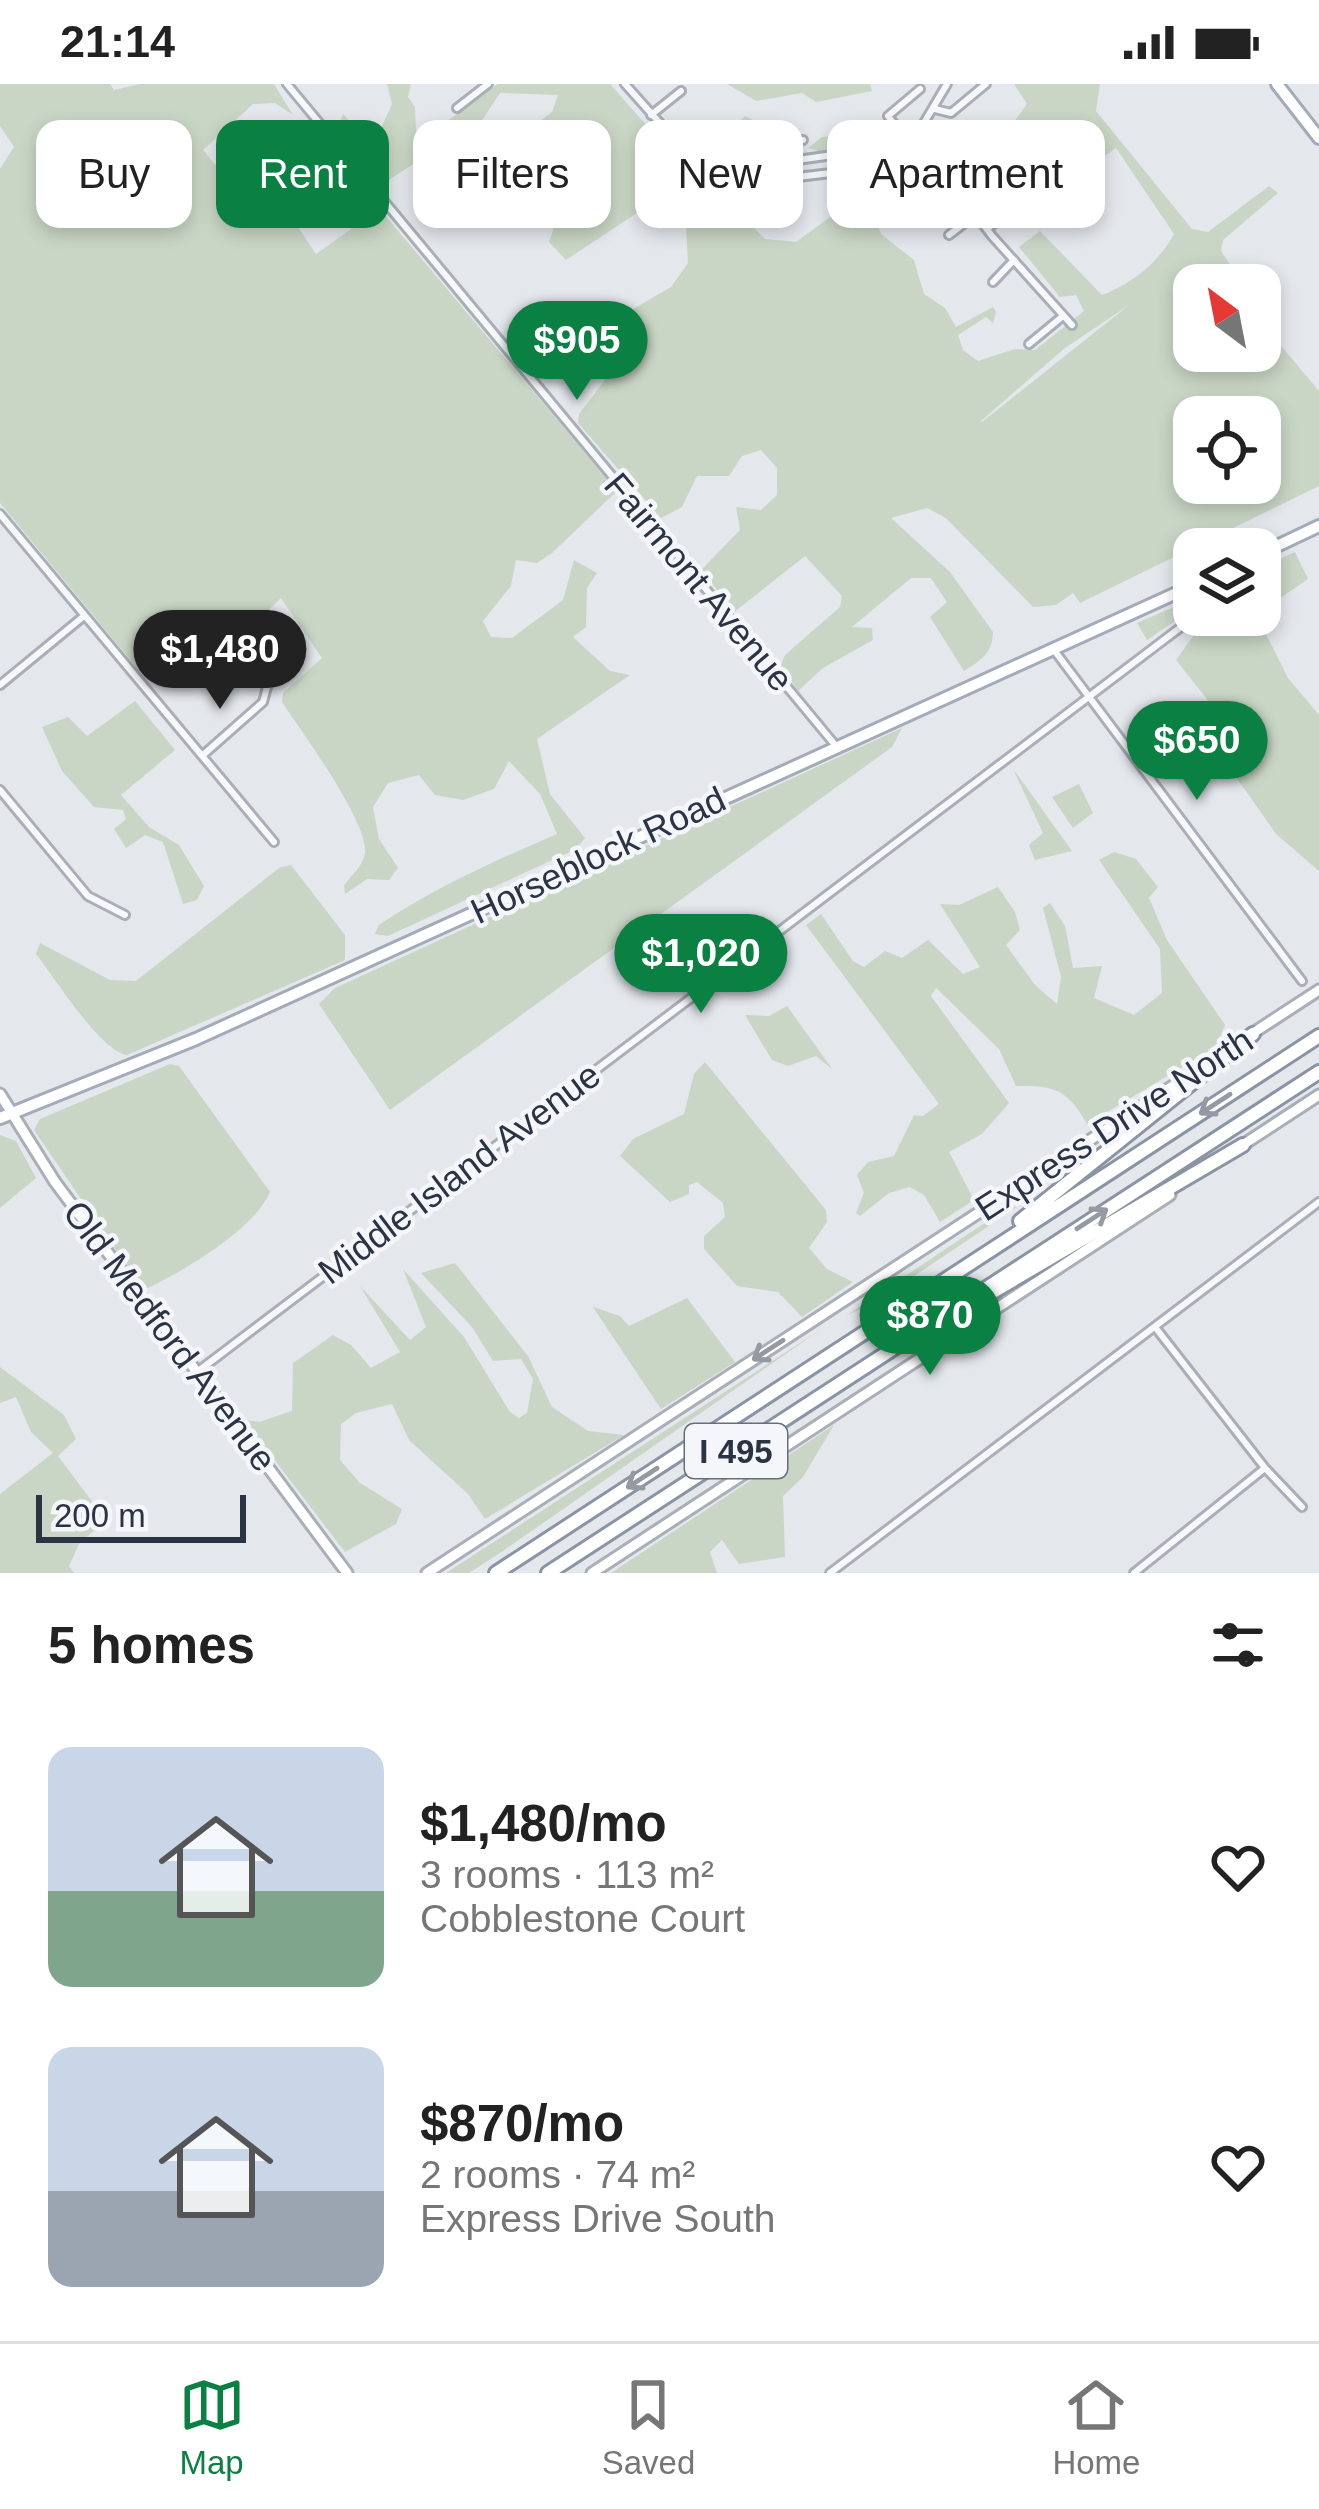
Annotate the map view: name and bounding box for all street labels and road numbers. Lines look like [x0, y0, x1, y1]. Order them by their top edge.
street label: Fairmont Avenue [596, 465, 802, 699]
street label: Horseblock Road [464, 778, 732, 932]
street label: Express Drive North [968, 1019, 1260, 1229]
street label: Middle Island Avenue [310, 1054, 608, 1292]
street label: Old Medford Avenue [55, 1193, 285, 1479]
road number: I 495 [685, 1424, 787, 1478]

